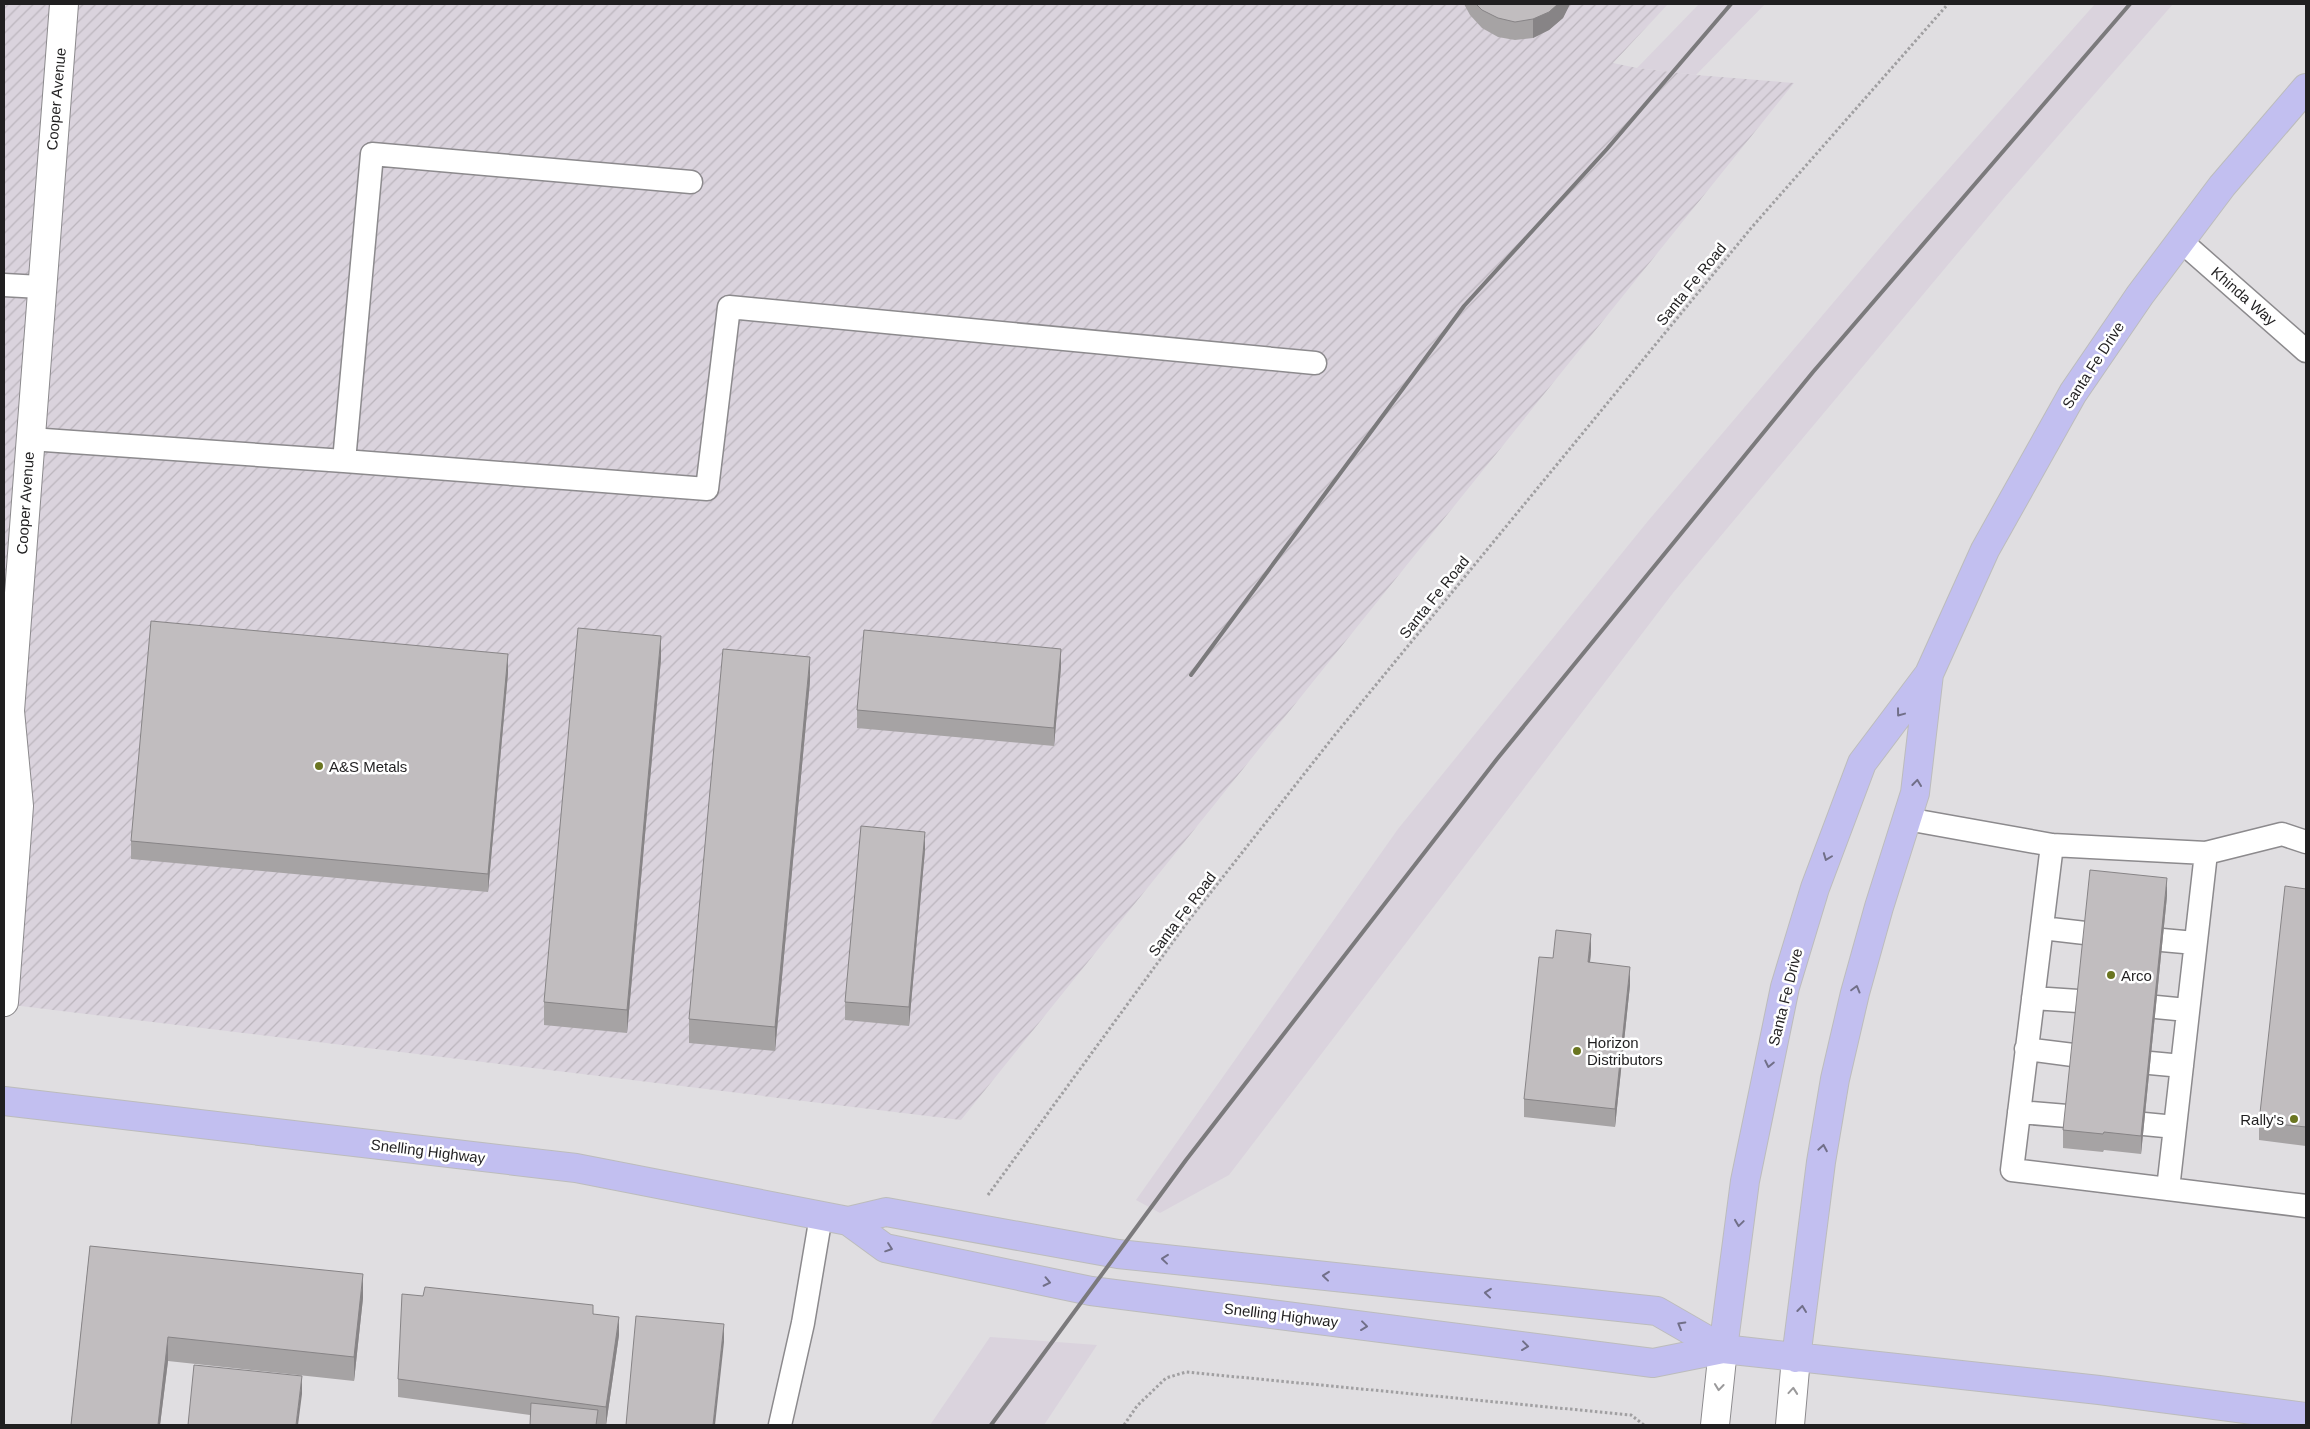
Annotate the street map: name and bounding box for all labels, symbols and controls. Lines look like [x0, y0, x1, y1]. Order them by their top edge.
street label: Cooper Avenue [43, 47, 69, 151]
street label: Santa Fe Road [1653, 239, 1729, 329]
street label: Khinda Way [2208, 263, 2280, 329]
street label: Santa Fe Drive [2059, 318, 2127, 412]
street label: Cooper Avenue [13, 451, 37, 555]
street label: Santa Fe Road [1396, 552, 1472, 642]
one-way arrow [1897, 707, 1906, 717]
place label: A&S Metals [329, 758, 407, 775]
marker: A&S Metals [313, 760, 325, 772]
one-way arrow [1911, 779, 1922, 787]
one-way arrow [1823, 852, 1833, 861]
street label: Santa Fe Road [1145, 869, 1219, 959]
street label: Santa Fe Drive [1765, 946, 1805, 1048]
place label: Arco [2121, 967, 2152, 984]
marker: Arco [2105, 969, 2117, 981]
one-way arrow [1850, 985, 1861, 994]
place label: Horizon Distributors [1587, 1034, 1663, 1068]
marker: Horizon Distributors [1571, 1045, 1583, 1057]
one-way arrow [1764, 1059, 1775, 1068]
place label: Rally's [2240, 1111, 2284, 1128]
marker: Rally's [2288, 1113, 2300, 1125]
street label: Snelling Highway [370, 1136, 487, 1167]
one-way arrow [1818, 1144, 1828, 1153]
one-way arrow [1735, 1219, 1745, 1228]
one-way arrow [884, 1242, 893, 1252]
one-way arrow [1160, 1254, 1168, 1265]
one-way arrow [1322, 1271, 1330, 1282]
one-way arrow [1043, 1276, 1052, 1287]
one-way arrow [1484, 1288, 1492, 1299]
street label: Snelling Highway [1223, 1300, 1340, 1331]
one-way arrow [1796, 1305, 1807, 1313]
one-way arrow [1361, 1320, 1369, 1331]
one-way arrow [1677, 1321, 1686, 1331]
one-way arrow [1522, 1340, 1530, 1351]
one-way arrow [1714, 1383, 1725, 1391]
one-way arrow [1787, 1387, 1798, 1395]

